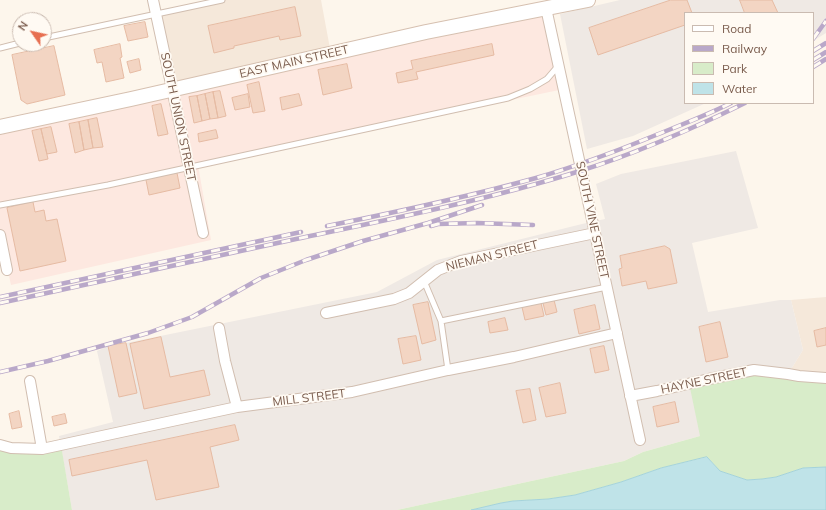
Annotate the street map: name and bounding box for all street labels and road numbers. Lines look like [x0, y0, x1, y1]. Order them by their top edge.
street label: EAST MAIN STREET [238, 42, 350, 82]
street label: SOUTH UNION STREET [157, 51, 199, 183]
street label: SOUTH VINE STREET [573, 160, 611, 280]
street label: NIEMAN STREET [444, 238, 540, 274]
street label: HAYNE STREET [660, 365, 748, 397]
street label: MILL STREET [272, 386, 346, 410]

